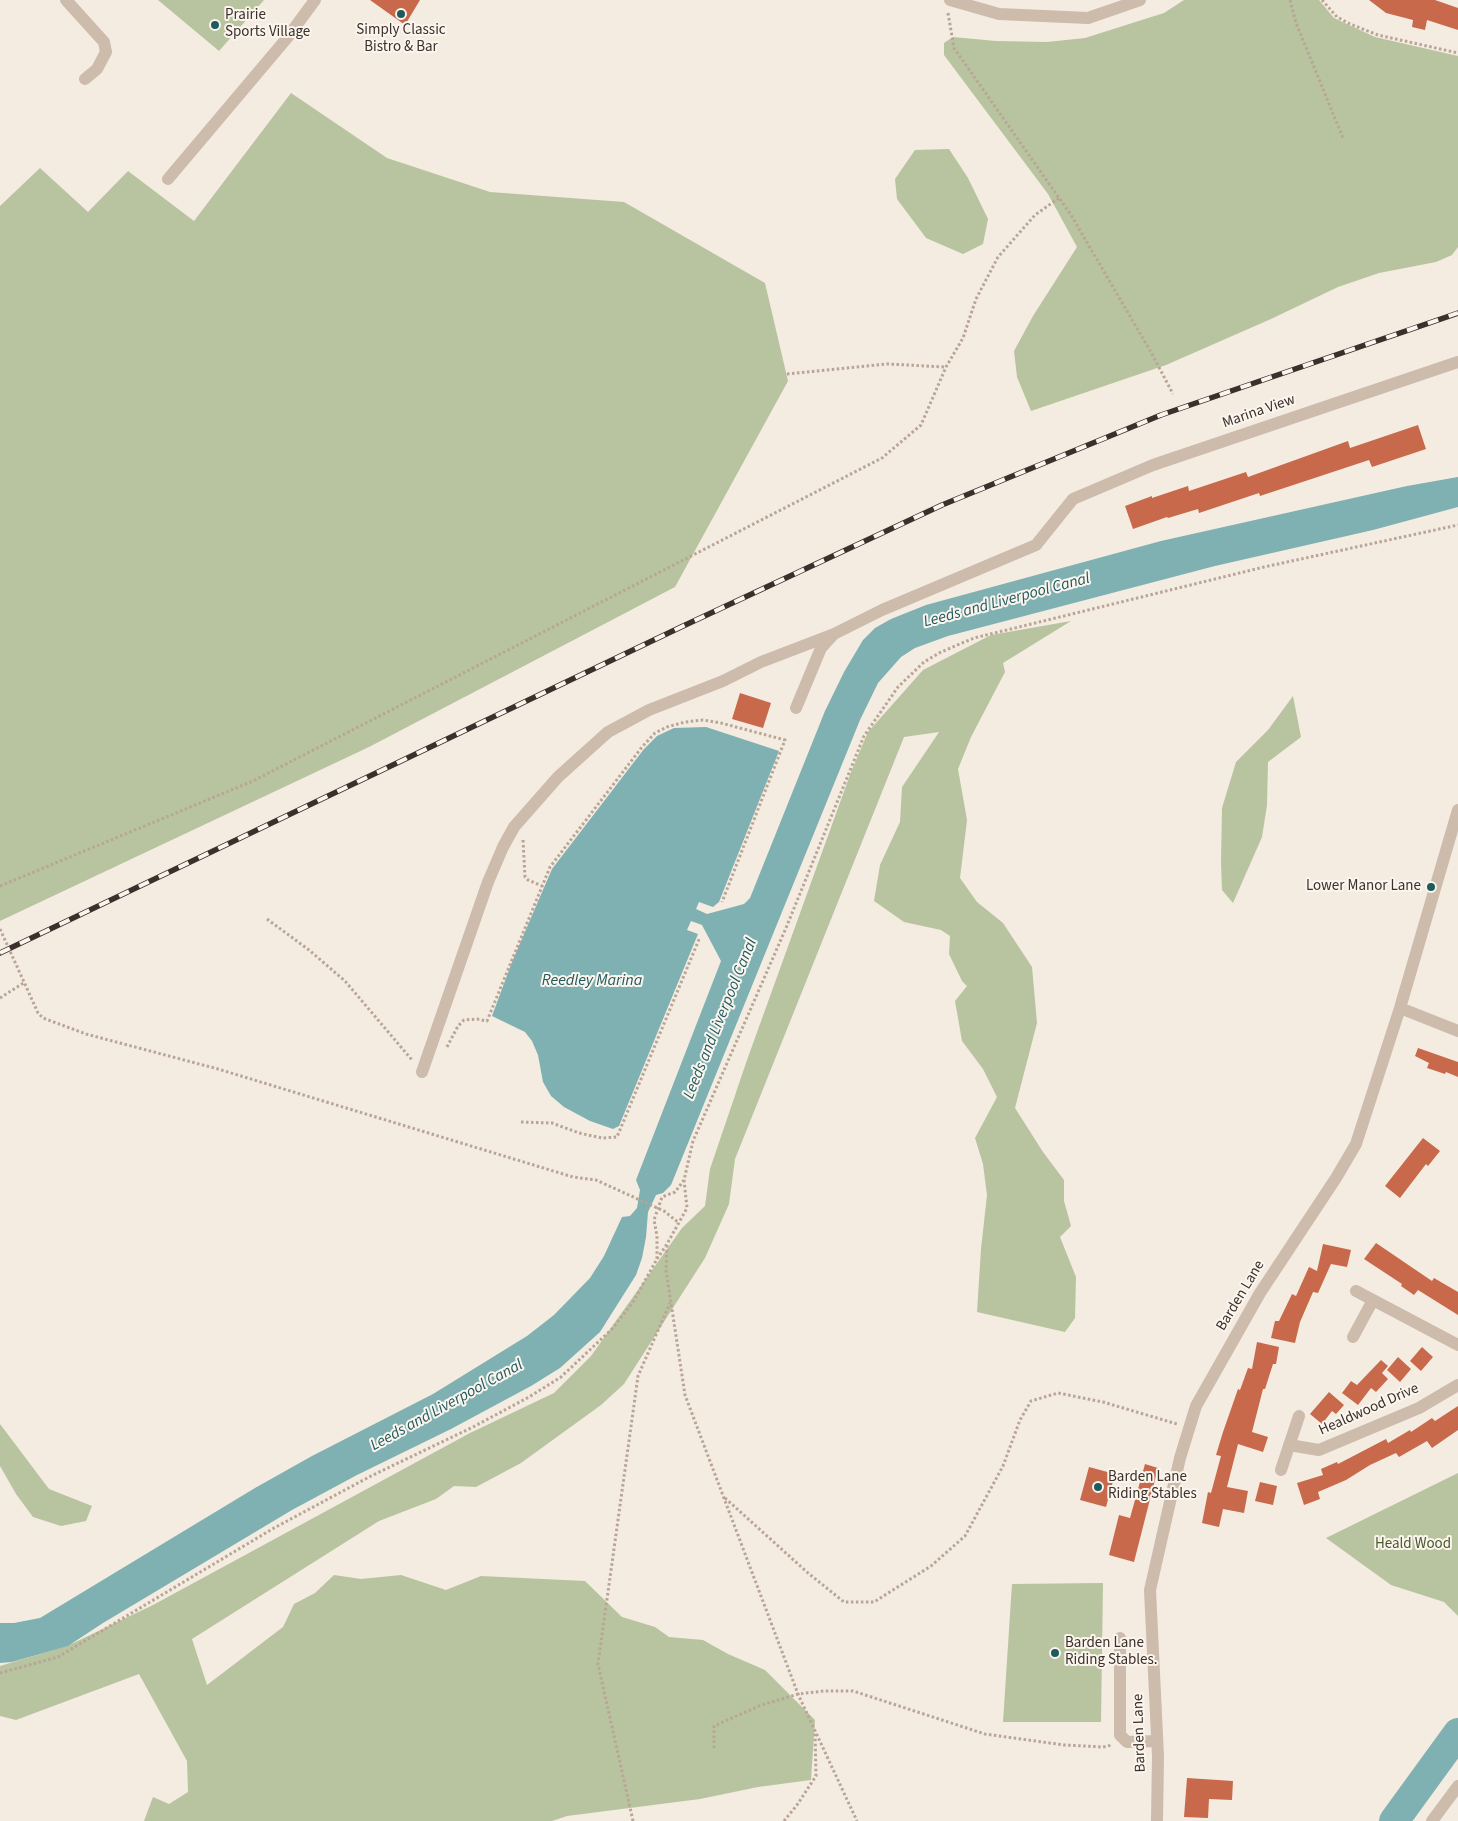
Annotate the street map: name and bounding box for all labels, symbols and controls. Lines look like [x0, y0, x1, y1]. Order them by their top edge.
place label: Prairie Sports Village [225, 7, 310, 42]
marker: Simply Classic Bistro & Bar [395, 8, 407, 20]
marker: Prairie Sports Village [209, 19, 221, 31]
place label: Simply Classic Bistro & Bar [356, 22, 446, 57]
street label: Marina View [1220, 391, 1298, 433]
water label: Leeds and Liverpool Canal [922, 570, 1092, 632]
place label: Lower Manor Lane [1306, 878, 1421, 896]
marker: Lower Manor Lane [1425, 881, 1437, 893]
water label: Leeds and Liverpool Canal [680, 936, 762, 1102]
water label: Reedley Marina [542, 971, 642, 991]
street label: Barden Lane [1213, 1258, 1269, 1334]
water label: Leeds and Liverpool Canal [367, 1356, 527, 1456]
street label: Healdwood Drive [1316, 1380, 1422, 1440]
place label: Barden Lane Riding Stables [1108, 1469, 1197, 1504]
marker: Barden Lane Riding Stables [1092, 1481, 1104, 1493]
park label: Heald Wood [1375, 1536, 1451, 1554]
place label: Barden Lane Riding Stables. [1065, 1635, 1158, 1670]
marker: Barden Lane Riding Stables. [1049, 1647, 1061, 1659]
street label: Barden Lane [1130, 1693, 1150, 1773]

